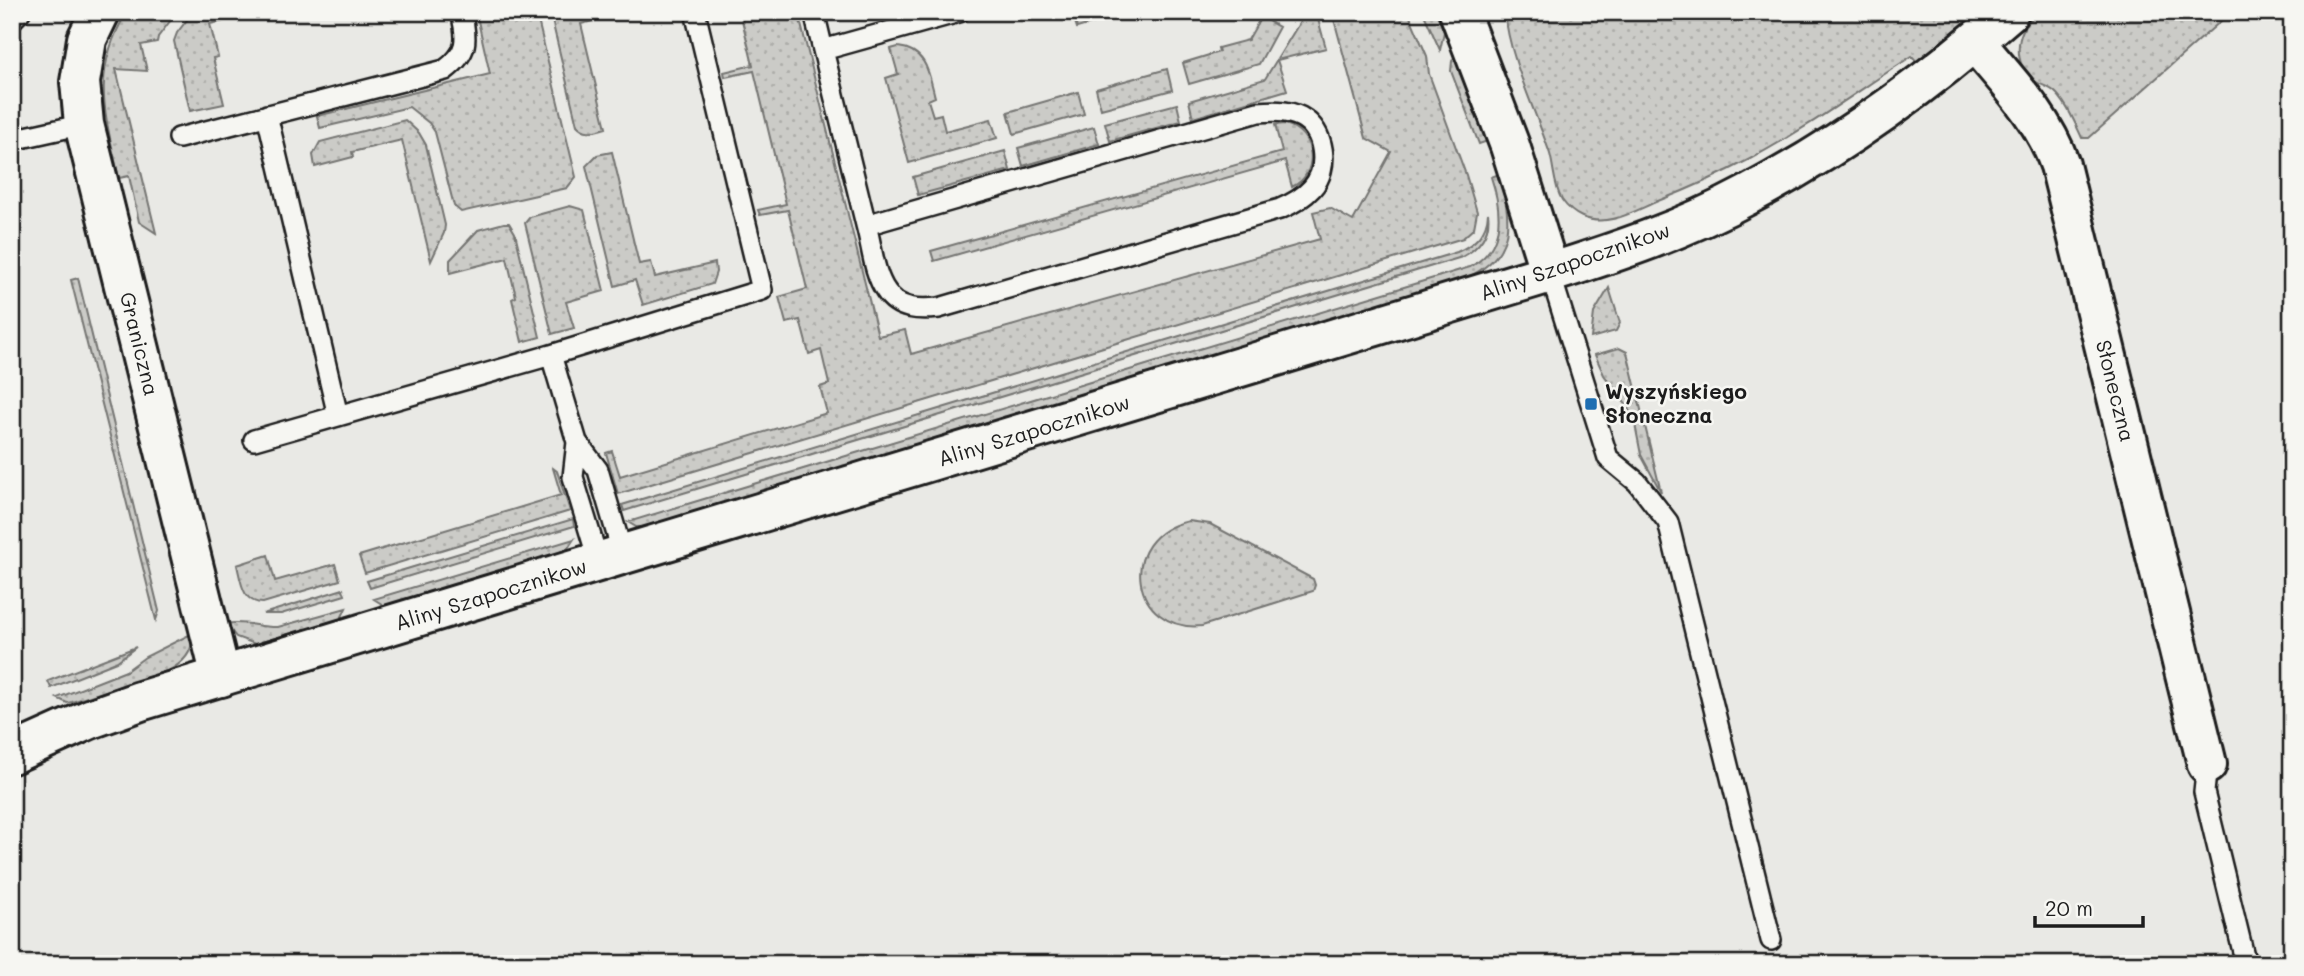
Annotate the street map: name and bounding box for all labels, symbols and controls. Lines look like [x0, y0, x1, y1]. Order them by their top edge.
street label: Aliny Szapocznikow [1476, 215, 1673, 306]
street label: Graniczna [115, 289, 166, 398]
street label: Słoneczna [2091, 337, 2142, 444]
place label: Wyszyńskiego Słoneczna [1605, 377, 1747, 428]
street label: Aliny Szapocznikow [934, 387, 1133, 472]
marker: Wyszyńskiego Słoneczna [1583, 396, 1599, 412]
street label: Aliny Szapocznikow [391, 551, 590, 636]
scale bar [2035, 885, 2143, 929]
text: 20 m [2045, 894, 2093, 921]

